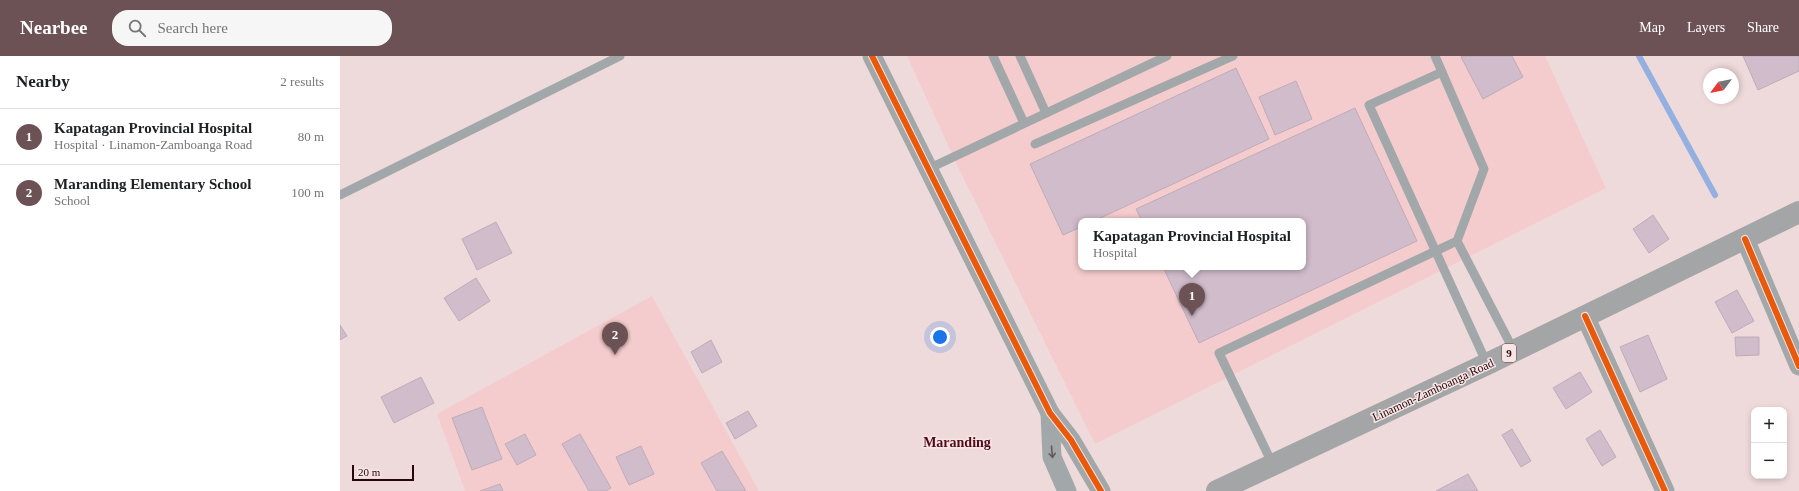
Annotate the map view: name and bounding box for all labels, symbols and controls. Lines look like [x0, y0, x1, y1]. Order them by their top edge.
search box [112, 10, 392, 46]
text: Nearbee [20, 17, 88, 38]
icon: search [126, 17, 148, 39]
text: Search here [158, 20, 228, 36]
text: Map [1639, 20, 1665, 35]
text: Layers [1687, 20, 1725, 35]
text: Share [1747, 20, 1779, 35]
north arrow [1703, 68, 1739, 104]
text: Nearby [16, 72, 70, 91]
text: 2 results [280, 74, 324, 89]
text: Kapatagan Provincial Hospital [54, 120, 252, 136]
text: 1 [26, 129, 32, 144]
text: 80 m [298, 129, 324, 144]
text: Hospital · Linamon-Zamboanga Road [54, 137, 252, 152]
text: Maranding Elementary School [54, 176, 252, 192]
text: 2 [26, 185, 32, 200]
text: 100 m [291, 185, 324, 200]
text: School [54, 193, 90, 208]
popup [1078, 218, 1306, 270]
text: Kapatagan Provincial Hospital [1093, 228, 1291, 244]
text: Hospital [1093, 245, 1137, 260]
pin: 1 [1179, 283, 1205, 316]
pin: 2 [602, 322, 628, 355]
your location [930, 327, 950, 347]
road number: 9 [1502, 344, 1516, 362]
street label: Linamon-Zamboanga Road [1370, 356, 1496, 424]
map controls [1751, 407, 1787, 479]
button: + [1751, 407, 1787, 443]
district label: Maranding [923, 435, 991, 450]
button: − [1751, 443, 1787, 479]
one-way arrow [1049, 445, 1056, 458]
scale bar [352, 463, 414, 482]
text: 20 m [358, 466, 380, 478]

